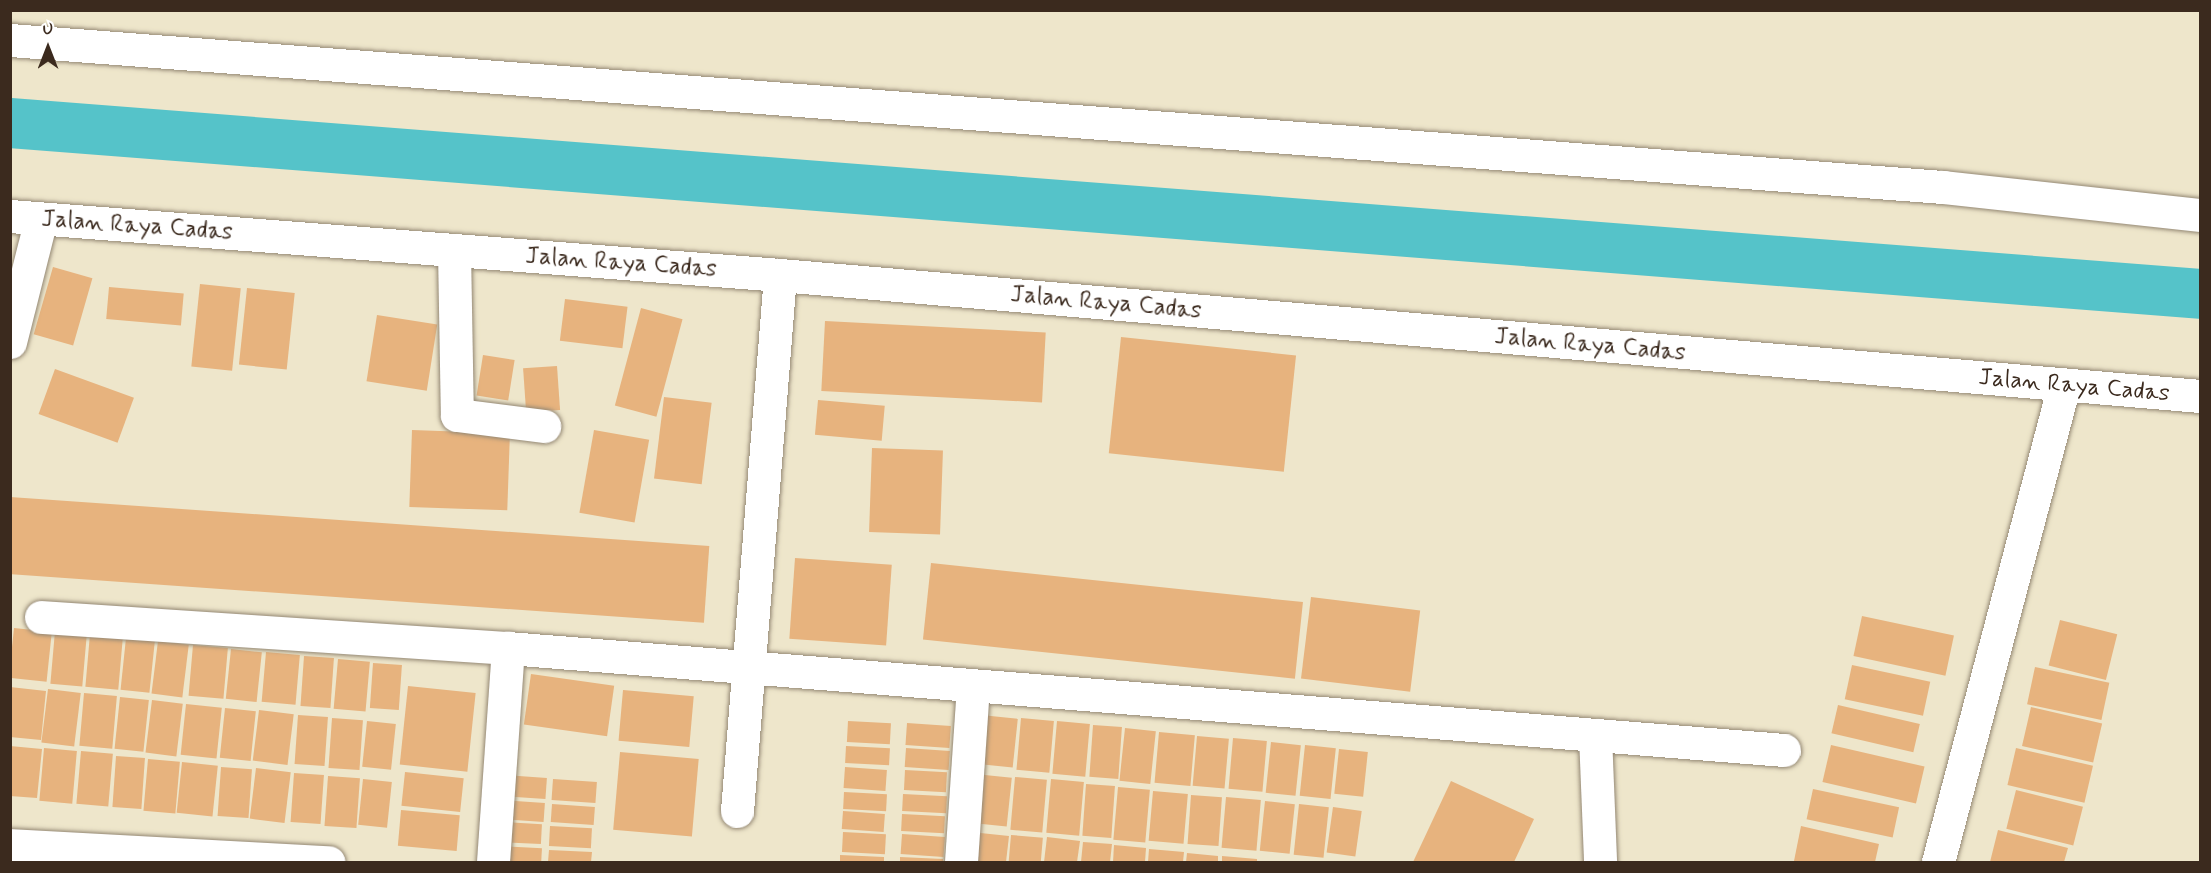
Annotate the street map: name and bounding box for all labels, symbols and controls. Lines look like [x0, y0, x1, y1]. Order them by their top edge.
north arrow [18, 18, 78, 78]
text: U [43, 19, 53, 40]
street label: Jalan Raya Cadas [42, 205, 232, 247]
street label: Jalan Raya Cadas [526, 242, 716, 284]
street label: Jalan Raya Cadas [1011, 280, 1201, 326]
street label: Jalan Raya Cadas [1495, 322, 1685, 368]
street label: Jalan Raya Cadas [1979, 363, 2169, 409]

